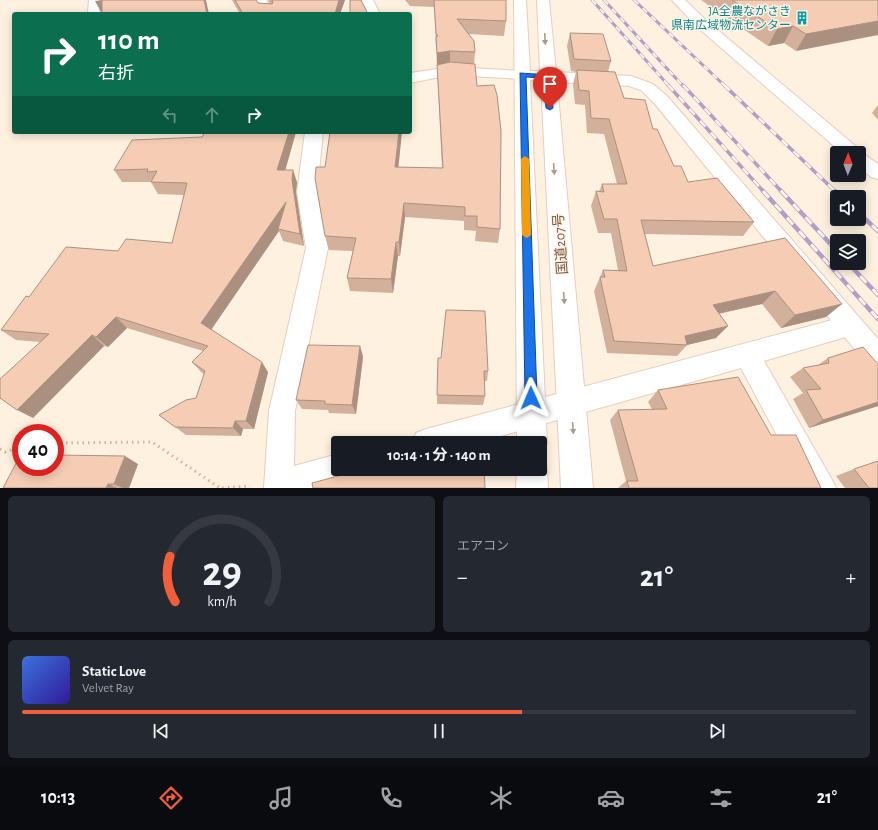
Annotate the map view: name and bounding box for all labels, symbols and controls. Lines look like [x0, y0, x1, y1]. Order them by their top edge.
place label: JA全農ながさき 県南広域物流センター [671, 4, 791, 31]
building icon: JA全農ながさき 県南広域物流センター [794, 10, 810, 26]
text: 110 m [98, 27, 160, 55]
icon: right [32, 28, 84, 80]
one-way arrow [542, 33, 548, 46]
text: 右折 [98, 65, 134, 83]
pin [533, 67, 567, 108]
icon: arrive [539, 73, 561, 95]
icon: left [159, 104, 181, 126]
icon: ahead [201, 104, 223, 126]
icon: right [243, 104, 265, 126]
north arrow [830, 146, 866, 182]
map controls [830, 146, 866, 270]
one-way arrow [551, 163, 557, 175]
button: sound [830, 190, 866, 226]
street label: 国道207号 [551, 213, 570, 275]
button: layers [830, 234, 866, 270]
one-way arrow [560, 292, 567, 304]
position arrow [510, 377, 552, 419]
one-way arrow [569, 422, 576, 434]
speed limit sign: 40 [12, 424, 64, 476]
text: 10:14 · 1 分 · 140 m [387, 448, 491, 463]
text: エアコン [457, 540, 509, 553]
text: 29 [202, 552, 241, 593]
text: 21° [640, 562, 673, 592]
text: − [457, 566, 468, 588]
text: + [845, 566, 856, 588]
text: km/h [207, 595, 236, 609]
text: Static Love [82, 664, 146, 679]
text: Velvet Ray [82, 682, 134, 695]
icon: previous [150, 720, 172, 742]
icon: pause [428, 720, 450, 742]
icon: next [706, 720, 728, 742]
icon: directions [157, 784, 185, 812]
icon: music [267, 784, 295, 812]
icon: phone [377, 784, 405, 812]
icon: climate [487, 784, 515, 812]
icon: car [597, 784, 625, 812]
icon: filters [707, 784, 735, 812]
text: 10:13 [41, 789, 75, 807]
text: 21° [817, 789, 837, 807]

